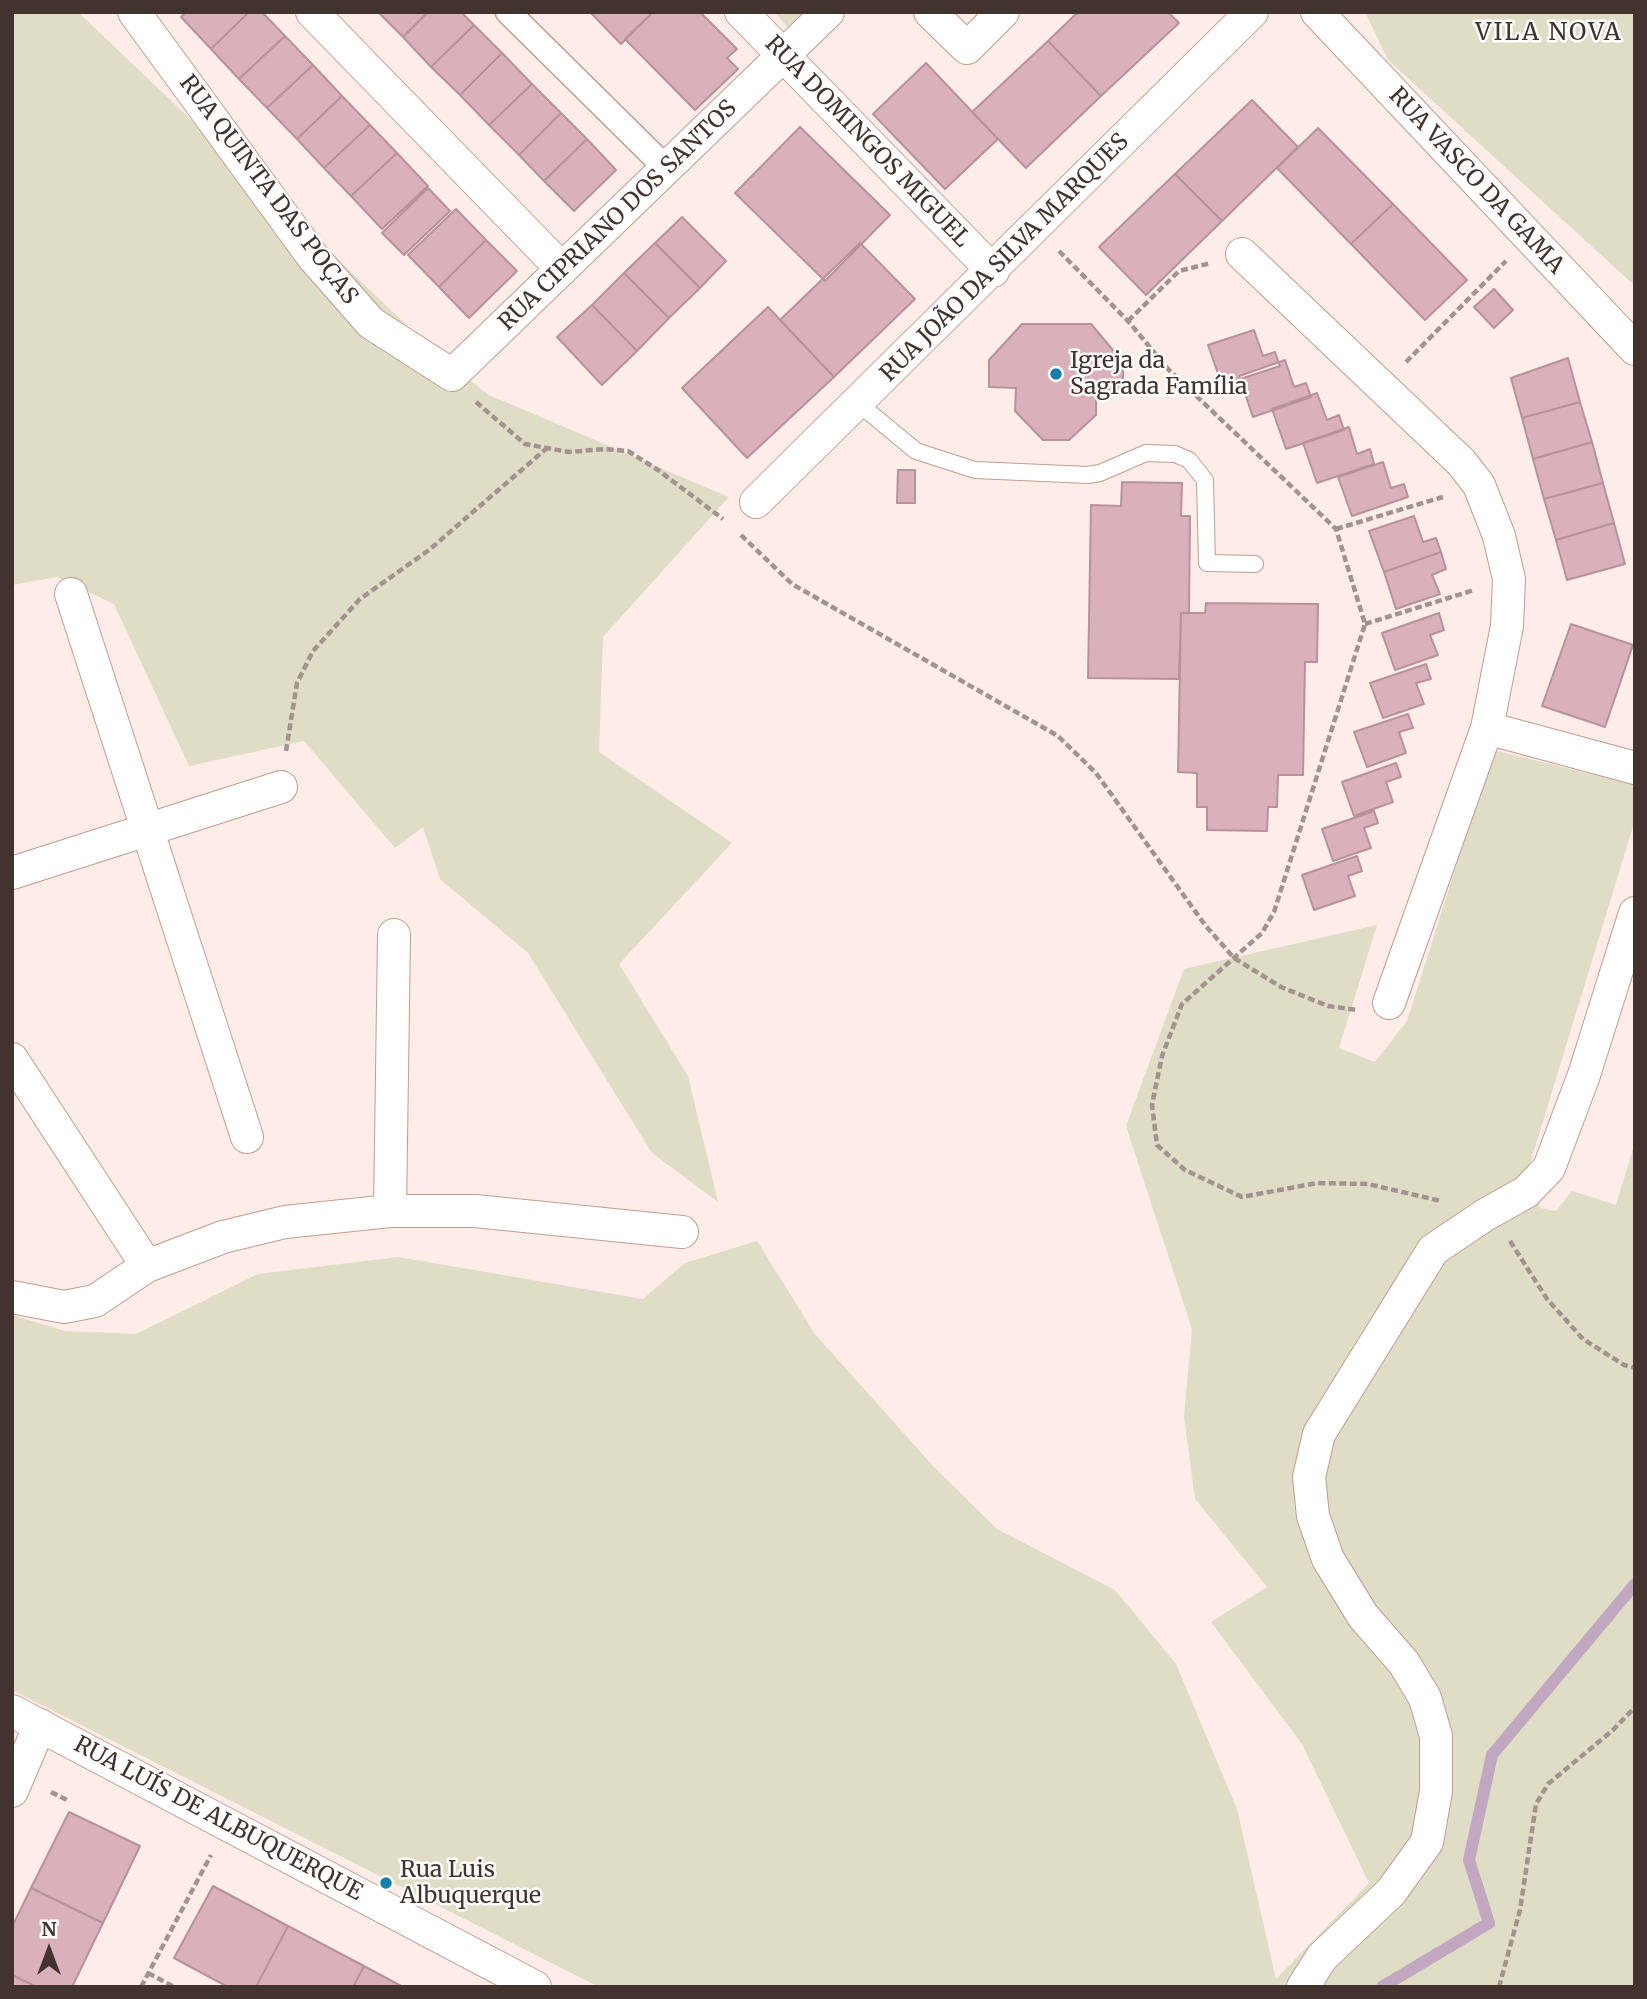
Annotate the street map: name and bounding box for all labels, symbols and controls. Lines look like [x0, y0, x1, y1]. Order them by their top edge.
district label: VILA NOVA [1476, 19, 1622, 47]
street label: RUA DOMINGOS MIGUEL [759, 31, 975, 253]
street label: RUA QUINTA DAS POÇAS [173, 70, 363, 310]
street label: RUA VASCO DA GAMA [1383, 82, 1569, 280]
street label: RUA CIPRIANO DOS SANTOS [493, 95, 743, 337]
street label: RUA JOÃO DA SILVA MARQUES [875, 128, 1135, 388]
place label: Igreja da Sagrada Família [1070, 347, 1247, 401]
marker: Igreja da Sagrada Família [1048, 366, 1064, 382]
street label: RUA LUÍS DE ALBUQUERQUE [69, 1731, 367, 1907]
place label: Rua Luis Albuquerque [400, 1856, 541, 1910]
marker: Rua Luis Albuquerque [378, 1875, 394, 1891]
north arrow [14, 1915, 84, 1985]
text: N [41, 1917, 57, 1941]

